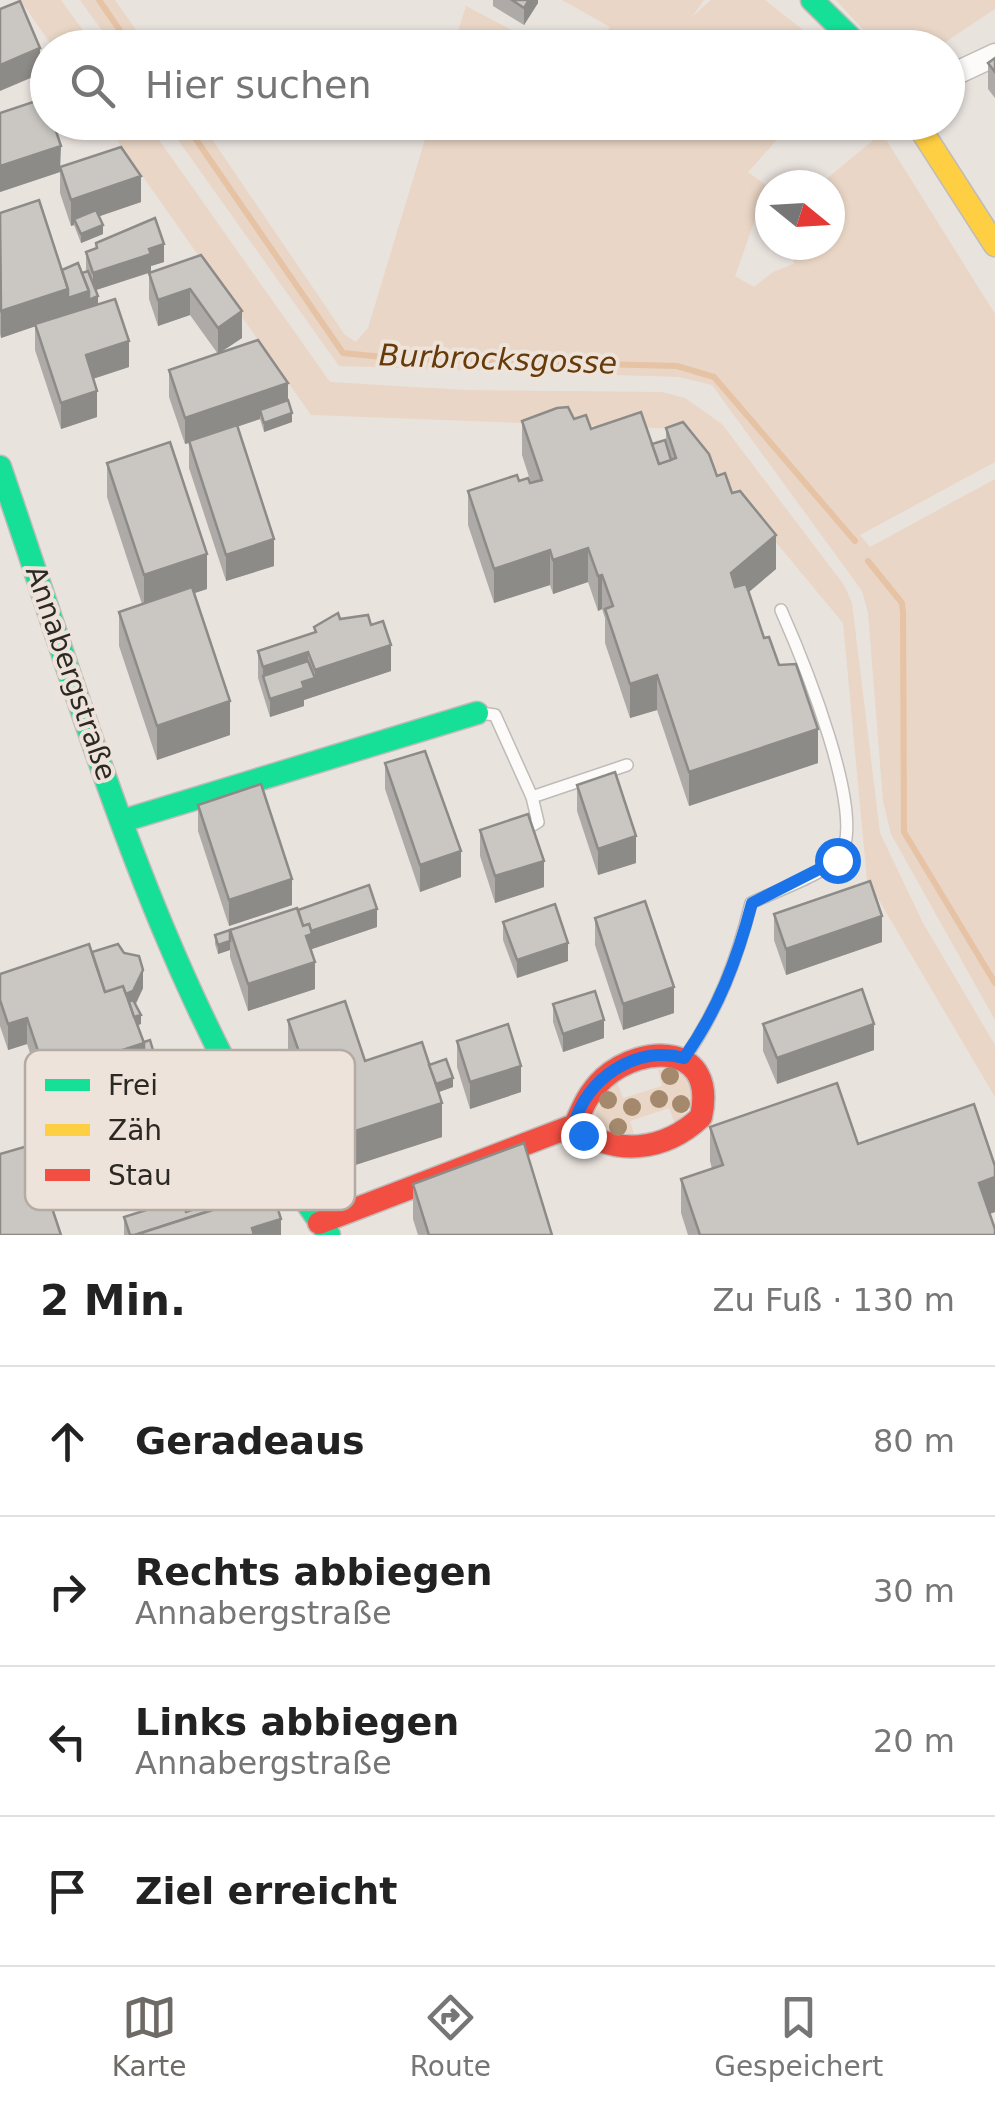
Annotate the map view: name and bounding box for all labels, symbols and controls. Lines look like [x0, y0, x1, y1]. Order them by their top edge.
search box [30, 30, 965, 140]
icon: search [65, 58, 120, 113]
text: Hier suchen [145, 63, 372, 107]
north arrow [755, 170, 845, 260]
water label: Burbrocksgosse [378, 337, 618, 381]
street label: Annabergstraße [19, 561, 123, 785]
route start [815, 838, 861, 884]
legend [25, 1050, 355, 1210]
text: Frei [108, 1069, 158, 1102]
route end [561, 1113, 607, 1159]
text: Zäh [108, 1114, 162, 1147]
text: Stau [108, 1159, 172, 1192]
text: 2 Min. [40, 1276, 186, 1325]
text: Zu Fuß · 130 m [713, 1281, 955, 1319]
icon: ahead [40, 1414, 95, 1469]
text: Geradeaus [135, 1419, 365, 1463]
text: 80 m [873, 1422, 955, 1460]
text: Rechts abbiegen [135, 1550, 493, 1594]
icon: right [40, 1564, 95, 1619]
text: 30 m [873, 1572, 955, 1610]
text: Annabergstraße [135, 1594, 392, 1632]
text: Links abbiegen [135, 1700, 459, 1744]
icon: left [40, 1714, 95, 1769]
text: 20 m [873, 1722, 955, 1760]
text: Annabergstraße [135, 1744, 392, 1782]
icon: arrive [40, 1864, 95, 1919]
text: Ziel erreicht [135, 1869, 397, 1913]
tab: Karte [112, 1990, 186, 2083]
tab: Route [410, 1990, 491, 2083]
tab: Gespeichert [714, 1990, 883, 2083]

